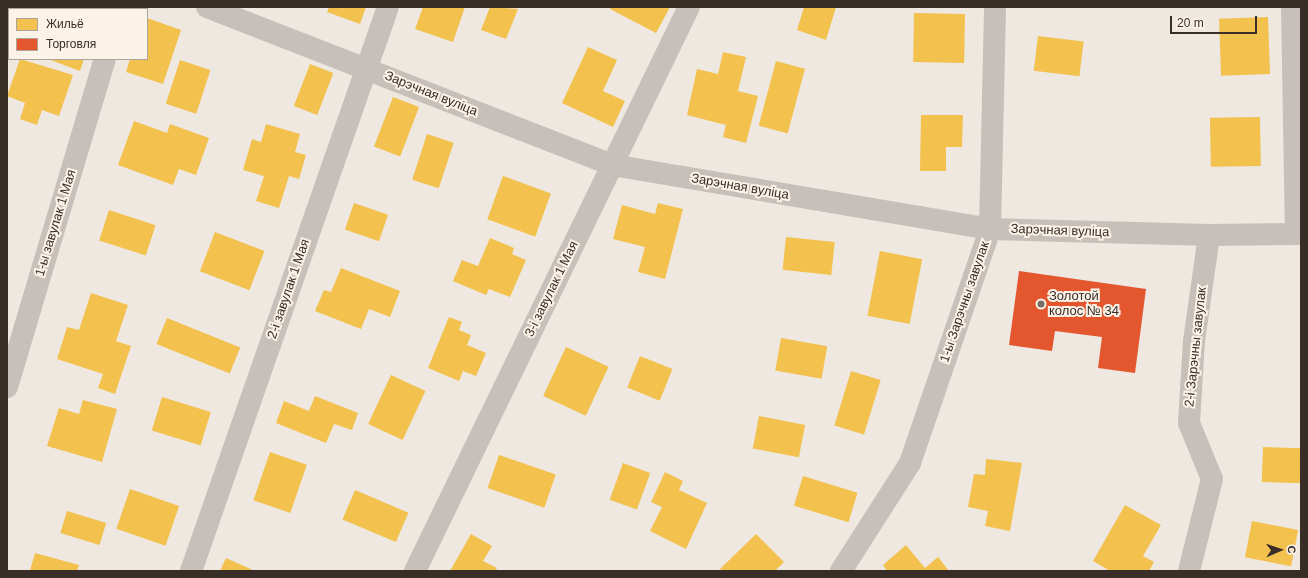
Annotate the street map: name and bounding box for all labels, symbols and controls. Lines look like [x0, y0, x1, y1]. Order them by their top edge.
legend [8, 8, 148, 60]
scale bar [1172, 8, 1259, 34]
text: 20 m [1177, 16, 1204, 30]
text: Жильё [46, 17, 84, 31]
text: Торговля [46, 37, 96, 51]
street label: Зарэчная вуліца [382, 68, 480, 120]
street label: 1-ы завулак 1 Мая [32, 168, 80, 278]
street label: Зарэчная вуліца [690, 171, 790, 203]
street label: Зарэчная вуліца [1010, 221, 1110, 241]
street label: 2-і завулак 1 Мая [265, 237, 313, 341]
street label: 3-і завулак 1 Мая [522, 239, 582, 339]
street label: 1-ы Зарэчны завулак [937, 239, 993, 365]
street label: 2-і Зарэчны завулак [1182, 286, 1210, 408]
place label: Золотой колос № 34 [1049, 289, 1119, 320]
marker: Золотой колос № 34 [1036, 299, 1046, 309]
north arrow [1260, 530, 1300, 570]
text: С [1286, 545, 1298, 554]

